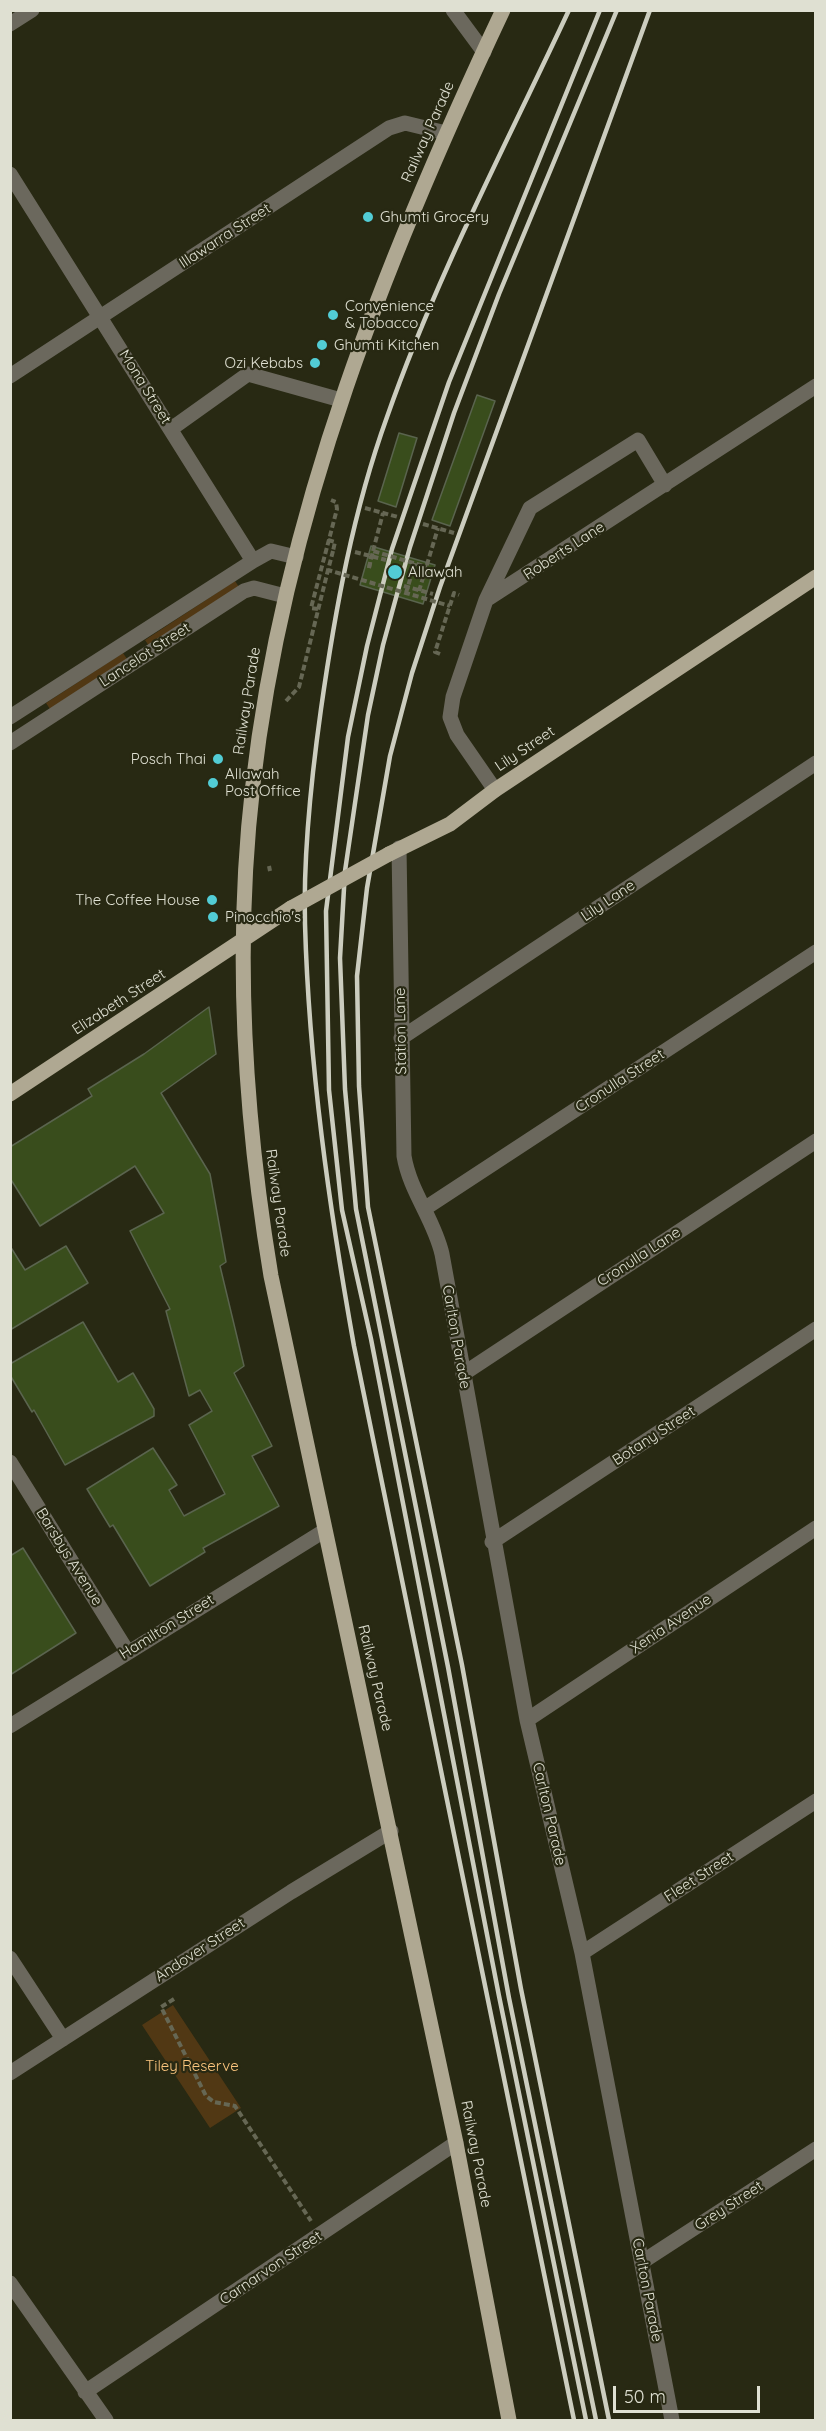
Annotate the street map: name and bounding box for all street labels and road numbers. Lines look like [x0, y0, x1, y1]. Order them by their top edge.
street label: Railway Parade [398, 79, 458, 185]
street label: Illawarra Street [176, 200, 274, 272]
street label: Mona Street [115, 346, 175, 428]
street label: Roberts Lane [520, 518, 608, 584]
street label: Lancelot Street [96, 619, 194, 691]
street label: Railway Parade [230, 646, 264, 756]
street label: Lily Street [492, 723, 558, 775]
street label: Lily Lane [578, 876, 638, 926]
street label: Elizabeth Street [69, 965, 169, 1039]
street label: Station Lane [391, 987, 411, 1075]
street label: Cronulla Street [572, 1046, 668, 1116]
street label: Railway Parade [262, 1148, 294, 1258]
street label: Cronulla Lane [594, 1223, 684, 1291]
street label: Carlton Parade [438, 1284, 474, 1390]
street label: Botany Street [609, 1403, 699, 1469]
street label: Barsbys Avenue [32, 1505, 106, 1609]
street label: Xenia Avenue [627, 1590, 715, 1658]
street label: Hamilton Street [116, 1591, 218, 1663]
street label: Railway Parade [354, 1623, 396, 1733]
street label: Carlton Parade [528, 1761, 570, 1867]
street label: Fleet Street [661, 1848, 737, 1906]
street label: Andover Street [152, 1914, 248, 1986]
street label: Railway Parade [457, 2099, 495, 2209]
street label: Grey Street [691, 2177, 767, 2235]
street label: Carnarvon Street [216, 2227, 326, 2309]
street label: Carlton Parade [628, 2237, 666, 2343]

